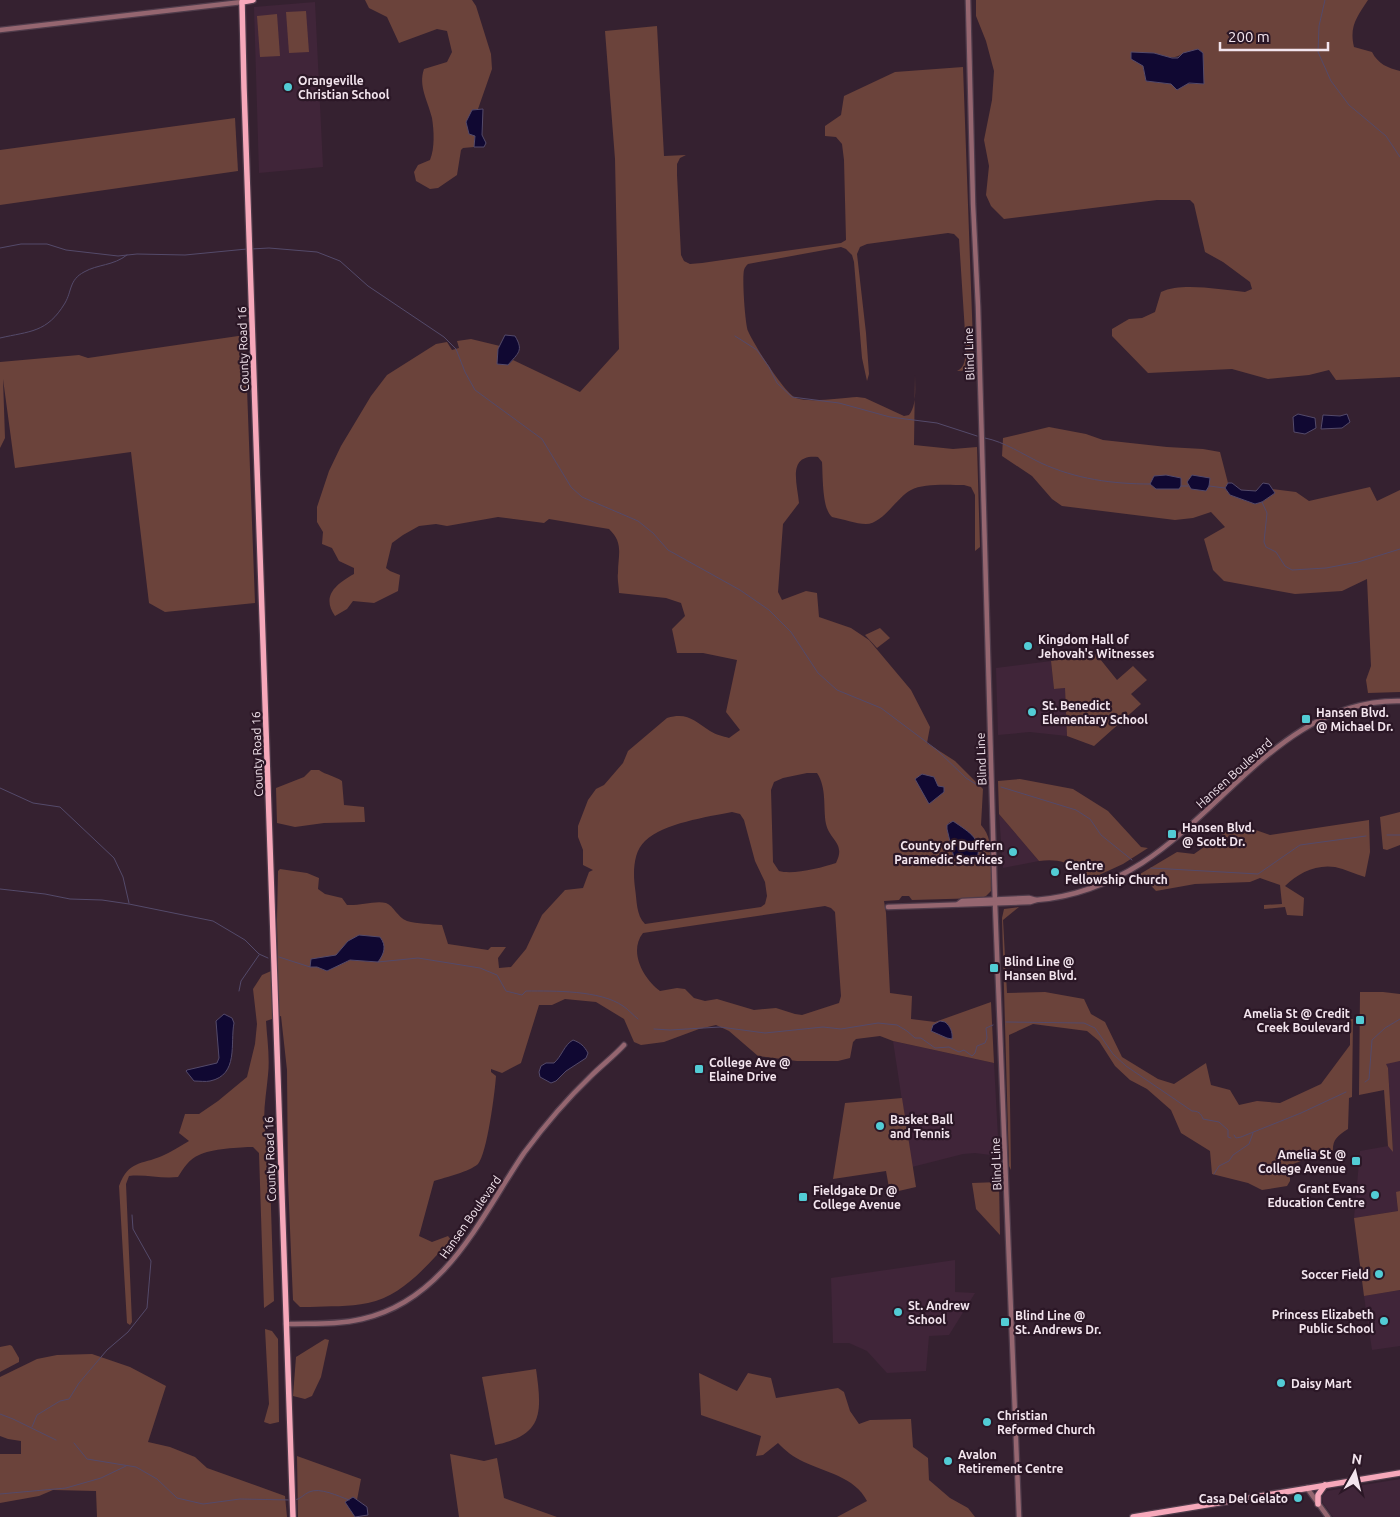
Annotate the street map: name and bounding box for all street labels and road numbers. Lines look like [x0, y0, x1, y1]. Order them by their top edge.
street label: County Road 16 [235, 306, 251, 392]
street label: Blind Line [962, 327, 976, 381]
street label: County Road 16 [249, 711, 265, 797]
street label: Blind Line [974, 732, 988, 786]
street label: Hansen Boulevard [1193, 735, 1275, 811]
street label: County Road 16 [262, 1116, 278, 1202]
street label: Blind Line [989, 1137, 1003, 1191]
street label: Hansen Boulevard [437, 1173, 503, 1261]

